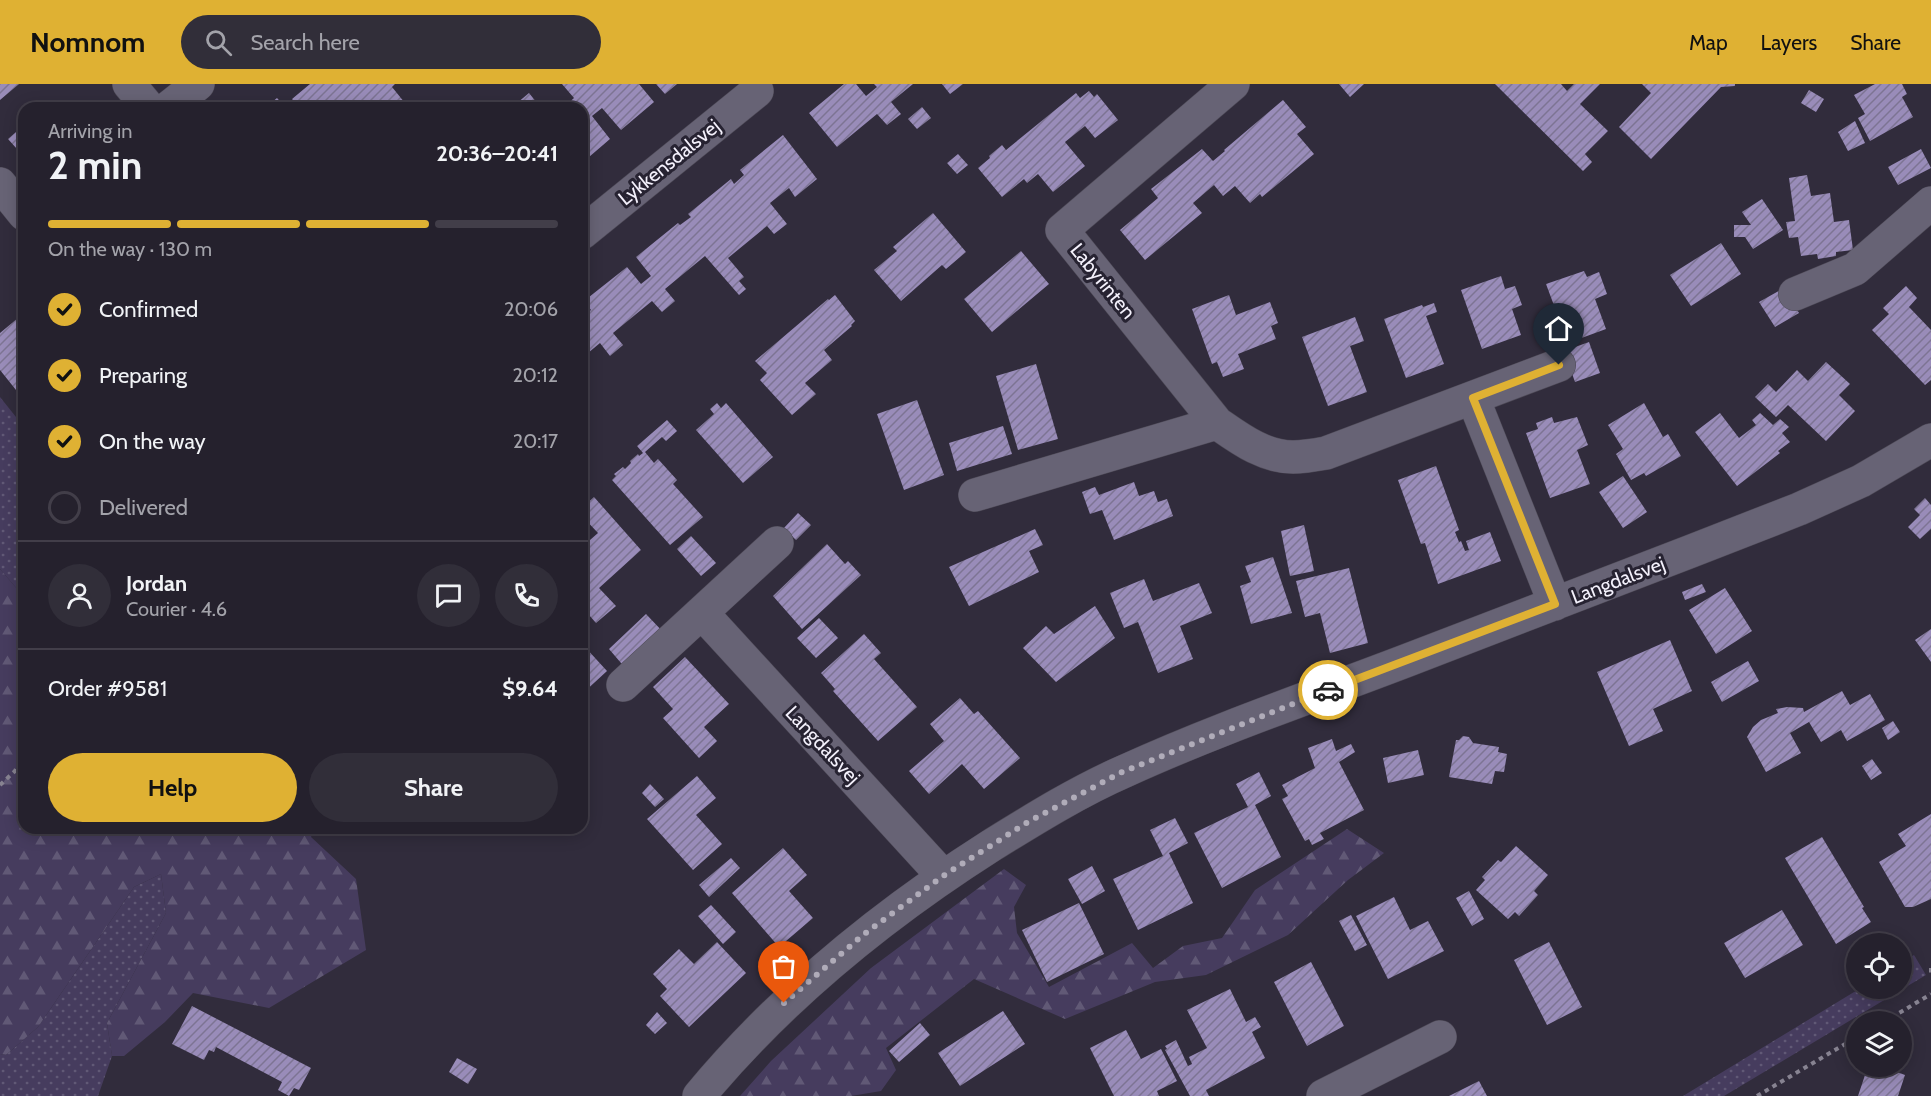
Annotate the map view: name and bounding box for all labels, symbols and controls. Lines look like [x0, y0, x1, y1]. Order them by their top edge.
search box [181, 15, 601, 69]
text: Nomnom [30, 25, 145, 59]
icon: search [202, 26, 235, 59]
text: Search here [250, 29, 360, 56]
text: Map [1689, 30, 1728, 55]
text: Layers [1761, 30, 1817, 55]
text: Share [1850, 30, 1901, 55]
street label: Lykkensdalsvej [613, 114, 725, 210]
text: Arriving in [48, 119, 132, 143]
text: 20:36–20:41 [436, 140, 558, 167]
text: 2 min [48, 141, 142, 189]
text: On the way · 130 m [48, 237, 212, 261]
street label: Labyrinten [1065, 238, 1141, 324]
icon: check [48, 293, 81, 326]
text: Confirmed [99, 296, 198, 323]
text: 20:06 [504, 297, 558, 321]
pin [1533, 303, 1584, 365]
icon: home [1542, 312, 1575, 345]
icon: check [48, 359, 81, 392]
text: Preparing [99, 362, 187, 389]
text: 20:12 [512, 363, 558, 387]
icon: check [48, 425, 81, 458]
text: On the way [99, 428, 206, 455]
text: 20:17 [513, 429, 558, 453]
text: Delivered [99, 494, 188, 521]
street label: Langdalsvej [1568, 551, 1668, 609]
button: person [48, 564, 111, 627]
button: chat [417, 564, 480, 627]
button: phone [495, 564, 558, 627]
text: Jordan [126, 570, 187, 597]
text: Courier · 4.6 [126, 597, 227, 621]
courier [1298, 660, 1358, 720]
icon: car [1312, 674, 1345, 707]
text: Order #9581 [48, 675, 167, 702]
text: $9.64 [502, 675, 558, 702]
street label: Langdalsvej [781, 701, 865, 789]
button: Help [48, 753, 297, 822]
button: Share [309, 753, 558, 822]
map controls [1846, 933, 1912, 1077]
button: locate [1846, 933, 1912, 999]
pin [758, 941, 809, 1003]
icon: bag [767, 950, 800, 983]
button: layers [1846, 1011, 1912, 1077]

